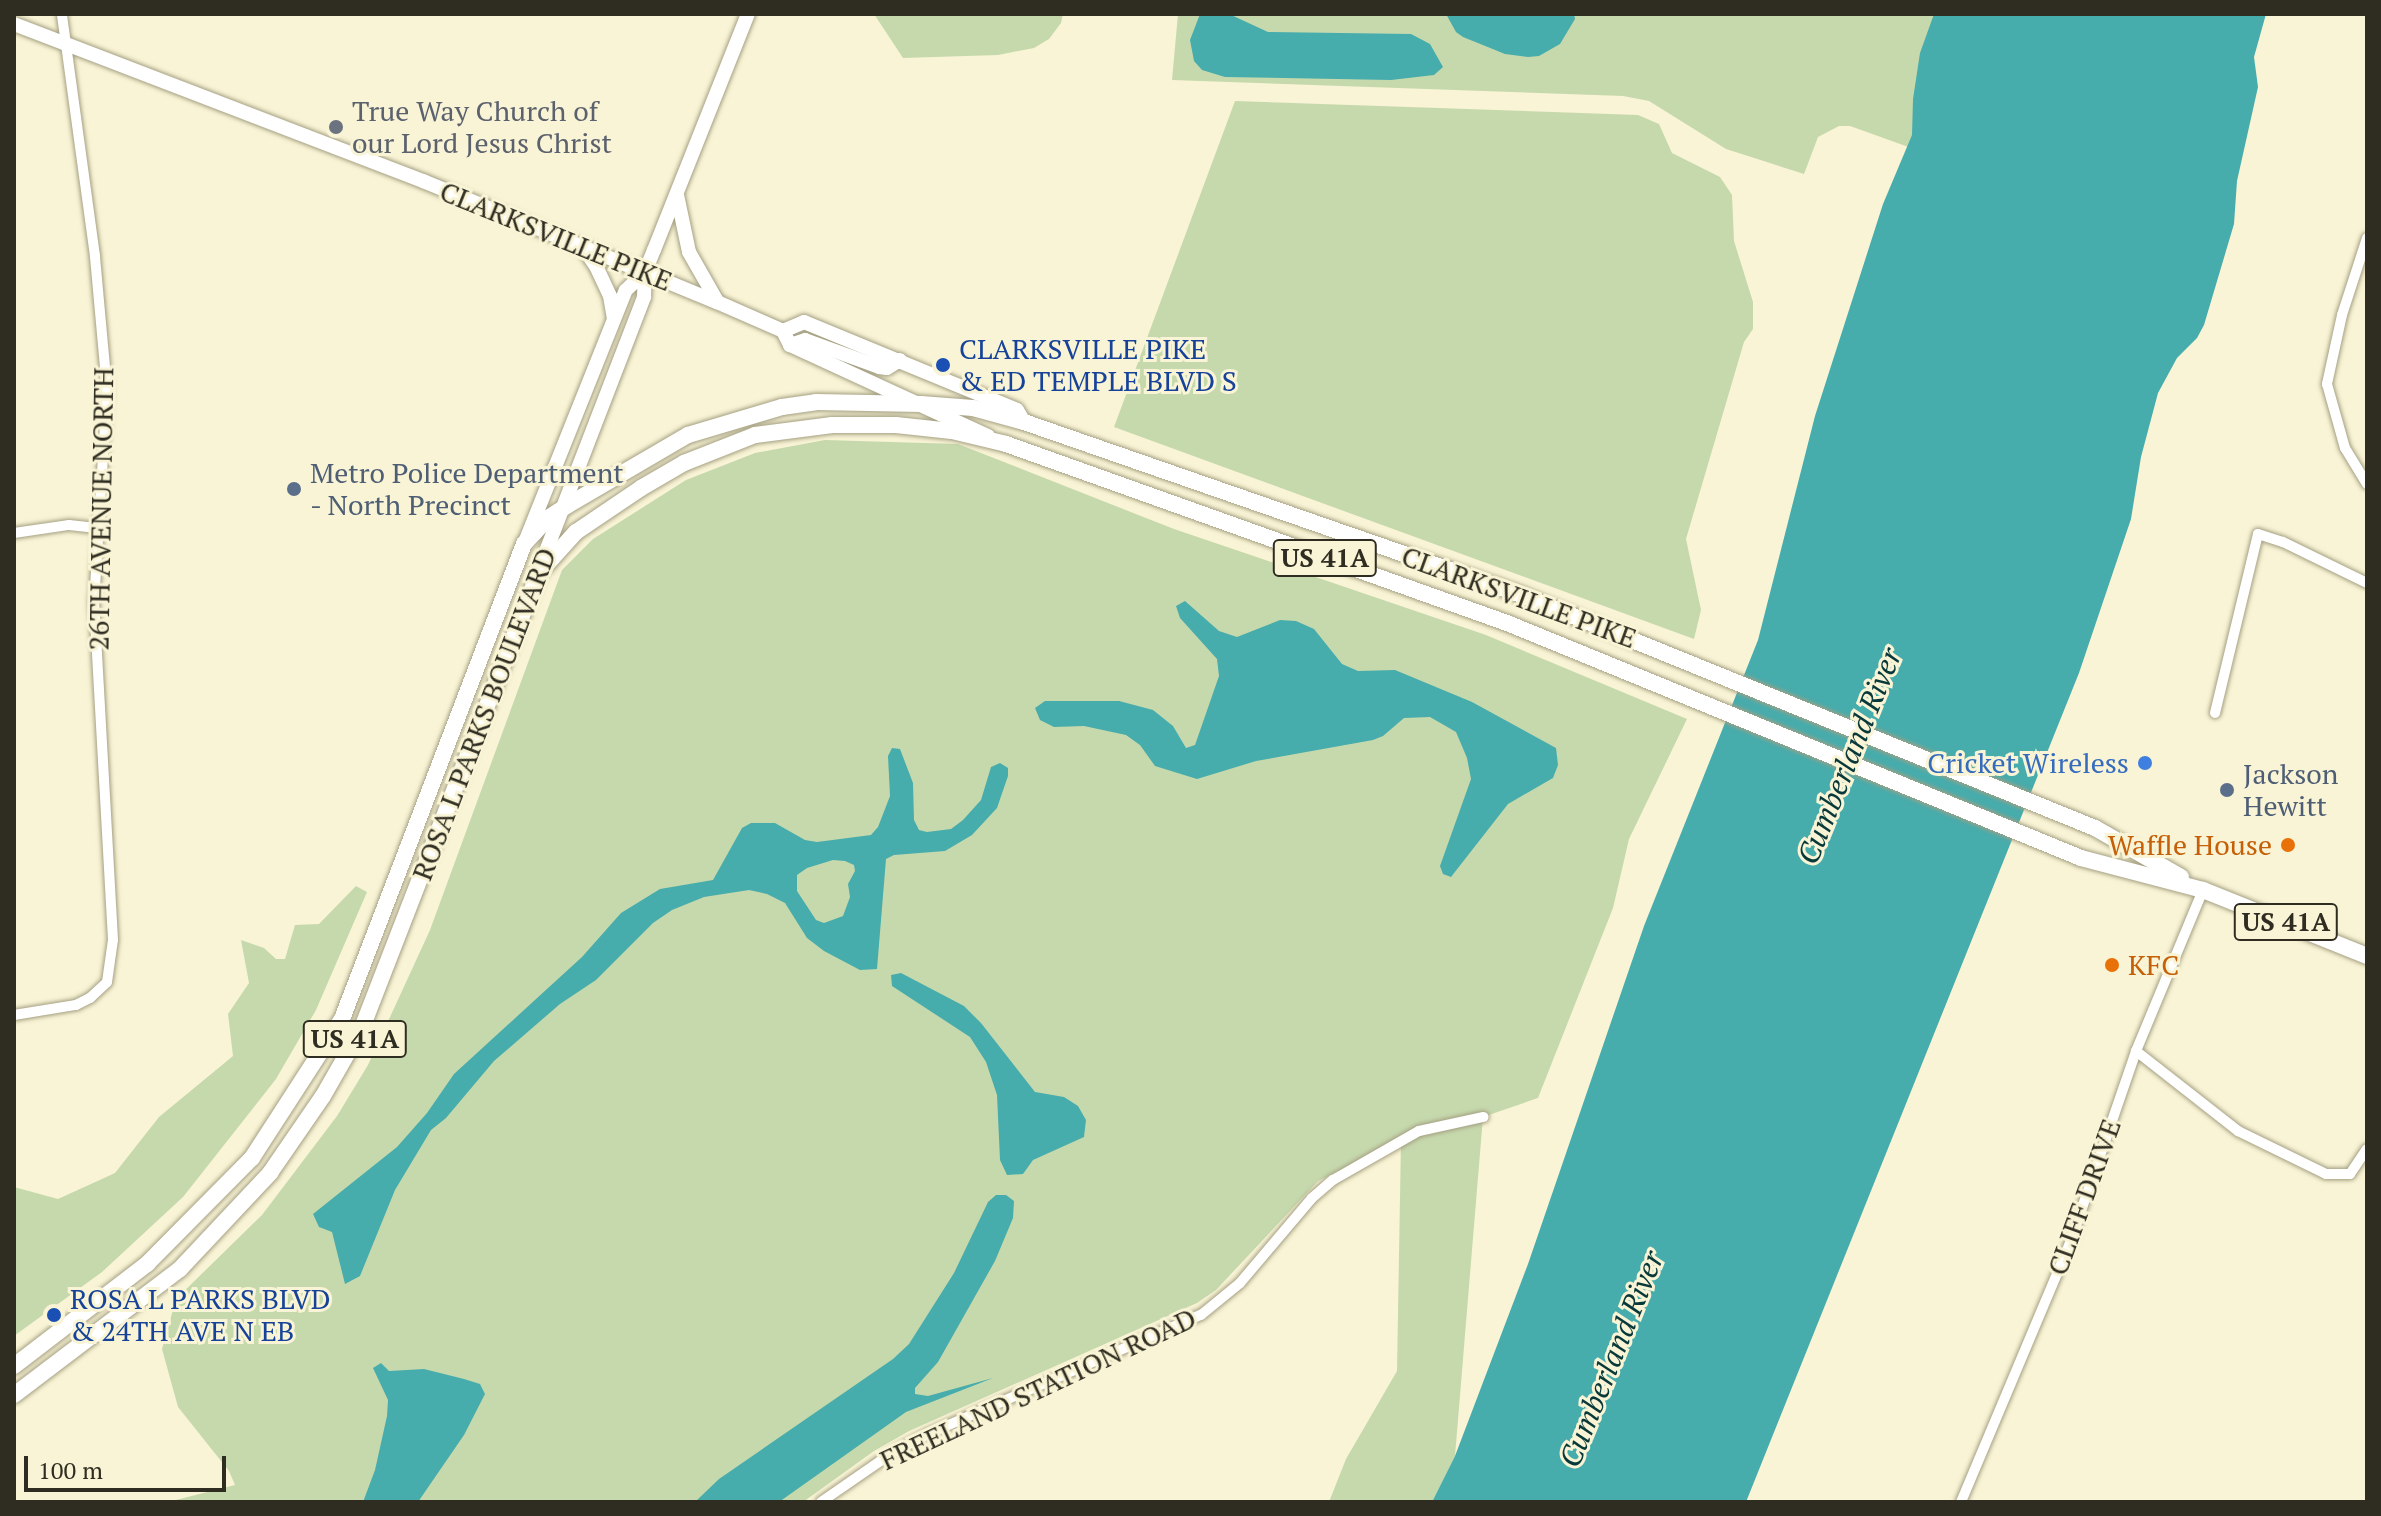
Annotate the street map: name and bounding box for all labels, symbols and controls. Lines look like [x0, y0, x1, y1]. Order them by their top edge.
place label: True Way Church of our Lord Jesus Christ [352, 94, 612, 160]
marker: True Way Church of our Lord Jesus Christ [327, 118, 345, 136]
street label: CLARKSVILLE PIKE [435, 174, 677, 298]
place label: CLARKSVILLE PIKE & ED TEMPLE BLVD S [959, 332, 1237, 398]
marker: CLARKSVILLE PIKE & ED TEMPLE BLVD S [934, 356, 952, 374]
street label: 26TH AVENUE NORTH [82, 367, 120, 651]
place label: Metro Police Department - North Precinct [310, 456, 624, 522]
marker: Metro Police Department - North Precinct [285, 480, 303, 498]
road number: US 41A [1271, 536, 1379, 580]
street label: CLARKSVILLE PIKE [1397, 539, 1641, 655]
street label: ROSA L PARKS BOULEVARD [405, 543, 563, 885]
water label: Cumberland River [1789, 643, 1909, 869]
place label: Cricket Wireless [1927, 746, 2129, 780]
marker: Cricket Wireless [2136, 754, 2154, 772]
place label: Jackson Hewitt [2243, 757, 2338, 823]
marker: Jackson Hewitt [2218, 781, 2236, 799]
place label: Waffle House [2108, 828, 2272, 862]
marker: Waffle House [2279, 836, 2297, 854]
road number: US 41A [2232, 900, 2340, 944]
place label: KFC [2128, 948, 2179, 982]
marker: KFC [2103, 956, 2121, 974]
road number: US 41A [301, 1017, 409, 1061]
street label: CLIFF DRIVE [2040, 1114, 2128, 1280]
water label: Cumberland River [1551, 1246, 1671, 1472]
place label: ROSA L PARKS BLVD & 24TH AVE N EB [70, 1282, 331, 1348]
street label: FREELAND STATION ROAD [875, 1301, 1201, 1477]
marker: ROSA L PARKS BLVD & 24TH AVE N EB [45, 1306, 63, 1324]
scale bar [28, 1440, 230, 1490]
text: 100 m [38, 1454, 103, 1486]

